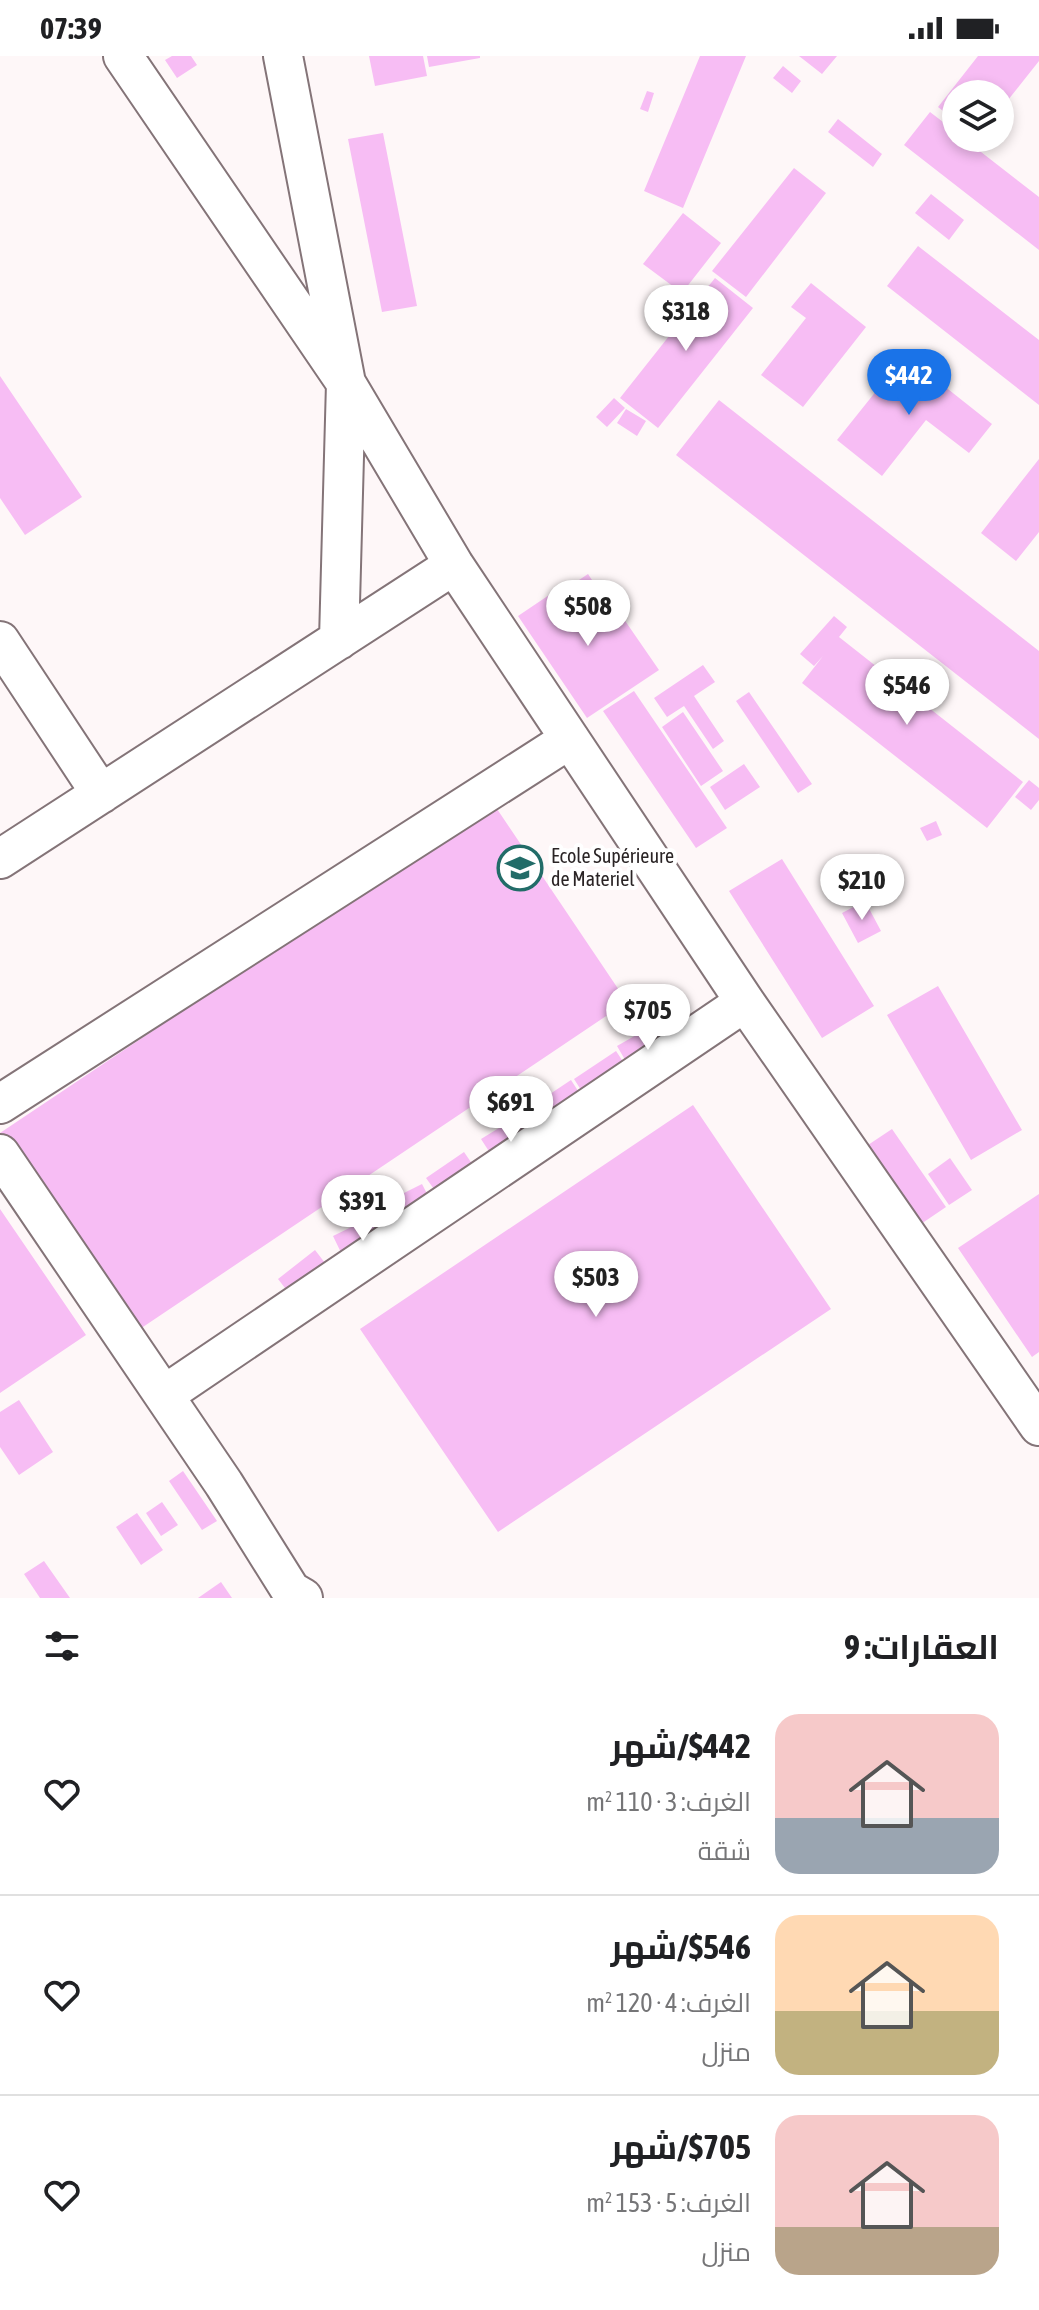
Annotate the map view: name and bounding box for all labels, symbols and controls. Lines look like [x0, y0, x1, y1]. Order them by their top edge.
text: 07:39 [40, 11, 102, 45]
map controls [942, 80, 1014, 152]
button: layers [942, 80, 1014, 152]
pin: $318 [639, 285, 733, 353]
text: $318 [662, 296, 710, 326]
pin: $442 [862, 349, 956, 417]
text: $442 [885, 360, 933, 390]
pin: $508 [541, 580, 635, 648]
text: $508 [564, 591, 612, 621]
pin: $546 [860, 659, 954, 727]
text: $546 [883, 670, 931, 700]
school or university icon: Ecole Supérieure de Materiel [496, 844, 544, 892]
place label: Ecole Supérieure de Materiel [551, 844, 674, 890]
pin: $210 [815, 854, 909, 922]
text: $210 [838, 865, 886, 895]
pin: $705 [601, 984, 695, 1052]
text: $705 [624, 995, 672, 1025]
pin: $691 [464, 1076, 558, 1144]
text: $691 [487, 1087, 535, 1117]
pin: $391 [316, 1175, 410, 1243]
text: $391 [339, 1186, 387, 1216]
pin: $503 [549, 1251, 643, 1319]
text: $503 [572, 1262, 620, 1292]
icon: filters [40, 1624, 84, 1668]
text: العقارات: 9 [844, 1627, 999, 1666]
text: $442/شهر [611, 1726, 751, 1765]
icon: home [839, 1746, 935, 1842]
icon: heart [40, 1772, 84, 1816]
text: الغرف: 3 · 110 m² [586, 1787, 751, 1817]
text: شقة [698, 1836, 751, 1866]
text: $546/شهر [611, 1927, 751, 1966]
icon: home [839, 1947, 935, 2043]
icon: heart [40, 1973, 84, 2017]
text: الغرف: 4 · 120 m² [586, 1988, 751, 2018]
text: منزل [702, 2037, 751, 2067]
text: $705/شهر [611, 2127, 751, 2166]
icon: home [839, 2147, 935, 2243]
icon: heart [40, 2173, 84, 2217]
text: الغرف: 5 · 153 m² [586, 2188, 751, 2218]
text: منزل [702, 2237, 751, 2267]

